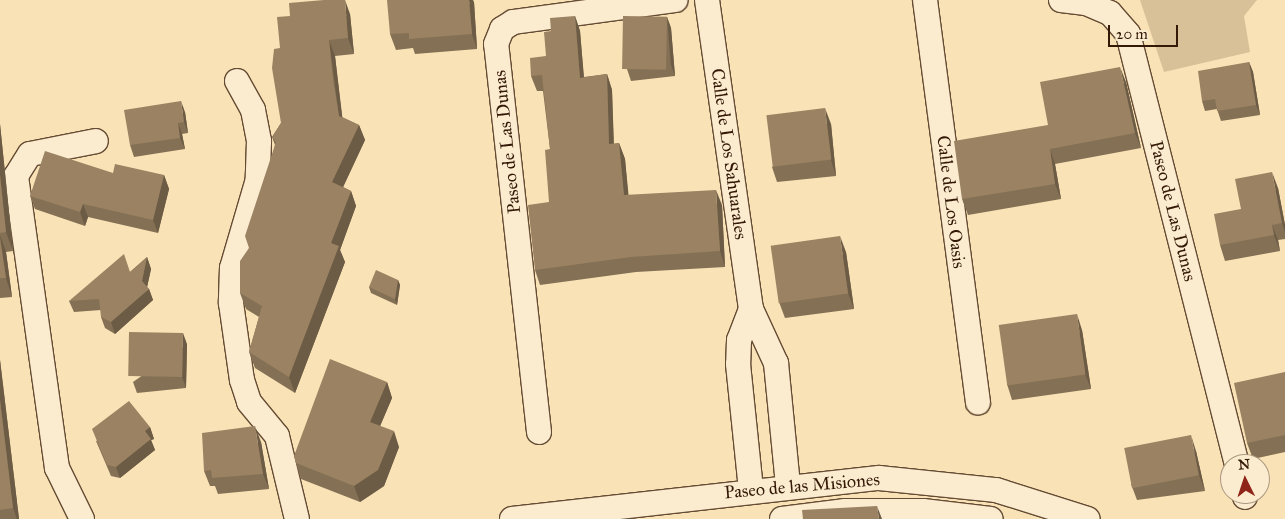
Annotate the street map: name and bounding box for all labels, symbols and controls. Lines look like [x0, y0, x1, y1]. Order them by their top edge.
scale bar [1110, 15, 1180, 47]
text: 20 m [1116, 25, 1148, 43]
street label: Calle de Los Sahuarales [706, 67, 752, 241]
street label: Paseo de Las Dunas [489, 69, 525, 215]
street label: Calle de Los Oasis [932, 134, 970, 270]
street label: Paseo de Las Dunas [1145, 138, 1201, 284]
north arrow [1220, 454, 1270, 504]
text: N [1237, 456, 1251, 473]
street label: Paseo de las Misiones [723, 468, 881, 504]

